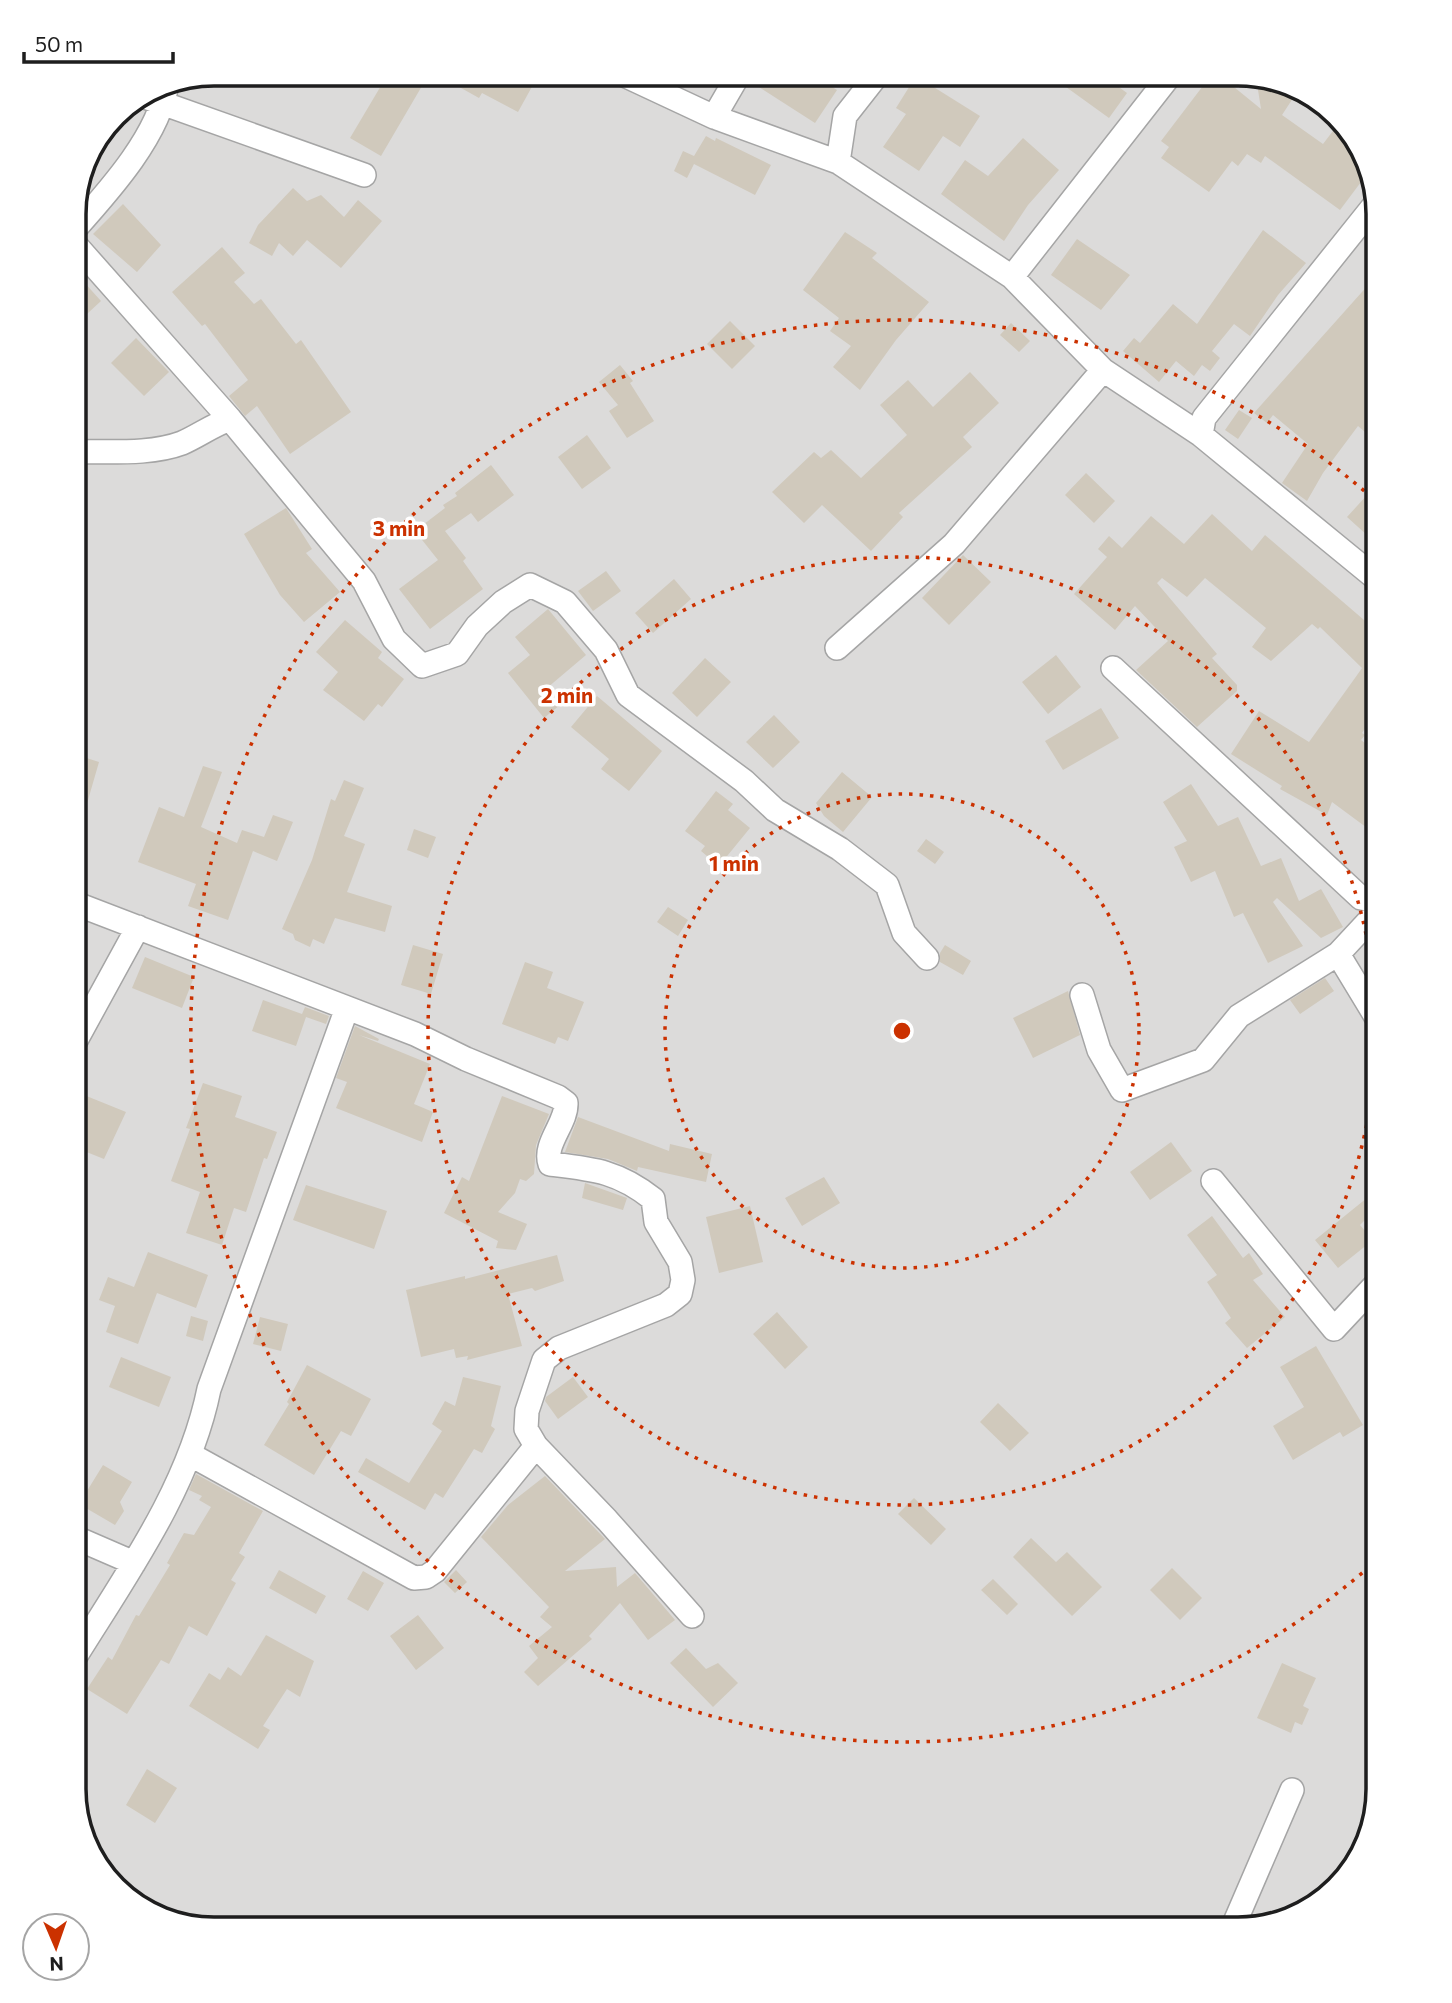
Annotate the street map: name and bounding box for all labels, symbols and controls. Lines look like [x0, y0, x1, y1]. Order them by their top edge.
scale bar [24, 21, 173, 65]
text: 50 m [35, 31, 83, 56]
text: 3 min [373, 515, 425, 540]
text: 2 min [541, 682, 593, 707]
text: 1 min [709, 850, 759, 875]
centre of rings [890, 1019, 914, 1043]
north arrow [21, 1912, 91, 1982]
text: N [49, 1953, 64, 1976]

